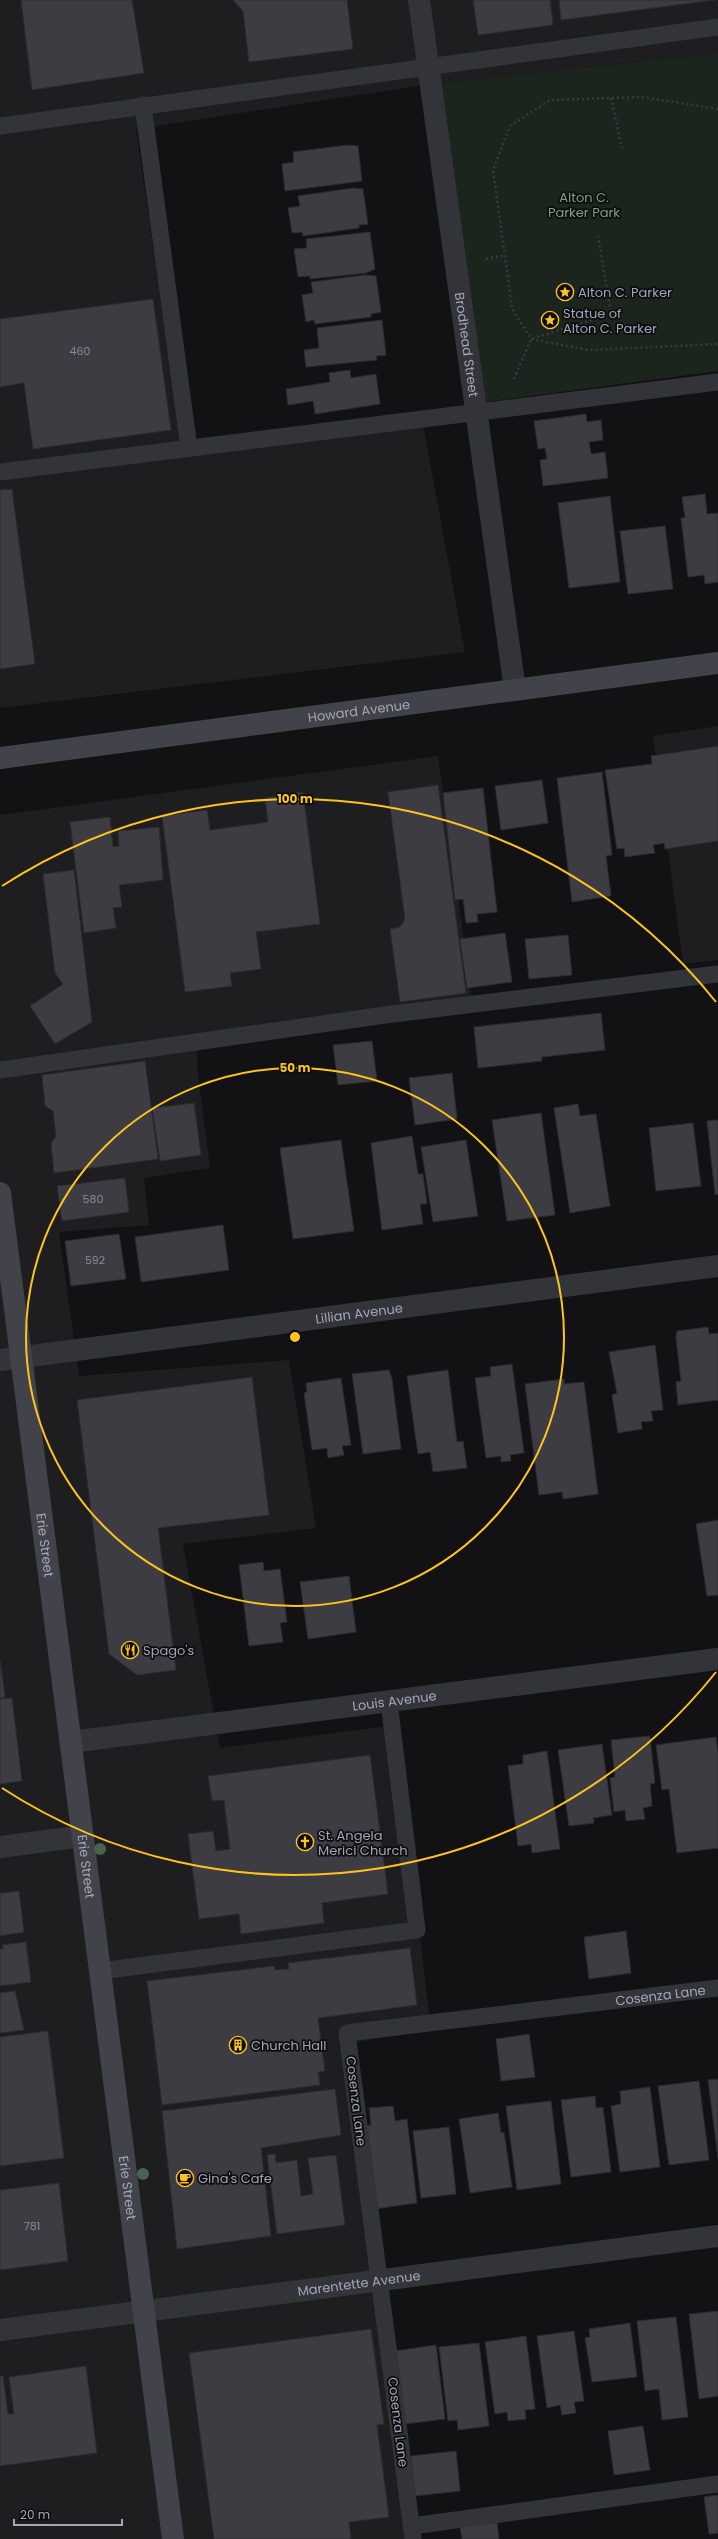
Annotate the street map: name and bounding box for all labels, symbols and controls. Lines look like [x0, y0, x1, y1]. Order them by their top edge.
park label: Alton C. Parker Park [548, 188, 620, 222]
place icon: Alton C. Parker [555, 282, 575, 302]
place label: Alton C. Parker [578, 283, 672, 302]
street label: Brodhead Street [450, 291, 484, 399]
place label: Statue of Alton C. Parker [563, 304, 657, 338]
place icon: Statue of Alton C. Parker [540, 310, 560, 330]
house number: 460 [70, 343, 90, 359]
street label: Howard Avenue [307, 694, 411, 727]
text: 100 m [277, 790, 313, 807]
text: 50 m [280, 1059, 311, 1076]
house number: 580 [83, 1191, 103, 1207]
house number: 592 [85, 1252, 105, 1268]
street label: Lillian Avenue [314, 1298, 404, 1328]
centre of rings [288, 1330, 302, 1344]
street label: Erie Street [32, 1512, 59, 1579]
restaurant icon: Spago's [120, 1640, 140, 1660]
place label: Spago's [143, 1641, 194, 1660]
street label: Louis Avenue [351, 1686, 438, 1715]
place label: St. Angela Merici Church [318, 1826, 408, 1860]
church icon: St. Angela Merici Church [295, 1832, 315, 1852]
street label: Erie Street [73, 1833, 100, 1900]
street label: Cosenza Lane [614, 1980, 707, 2010]
building icon: Church Hall [228, 2035, 248, 2055]
place label: Church Hall [251, 2036, 326, 2055]
street label: Cosenza Lane [341, 2055, 371, 2147]
street label: Erie Street [114, 2155, 141, 2221]
cafe icon: Gina's Cafe [175, 2168, 195, 2188]
place label: Gina's Cafe [198, 2169, 272, 2188]
house number: 781 [24, 2218, 40, 2234]
street label: Marentette Avenue [296, 2266, 422, 2300]
street label: Cosenza Lane [383, 2376, 413, 2468]
scale bar [14, 2501, 122, 2527]
text: 20 m [20, 2506, 50, 2523]

